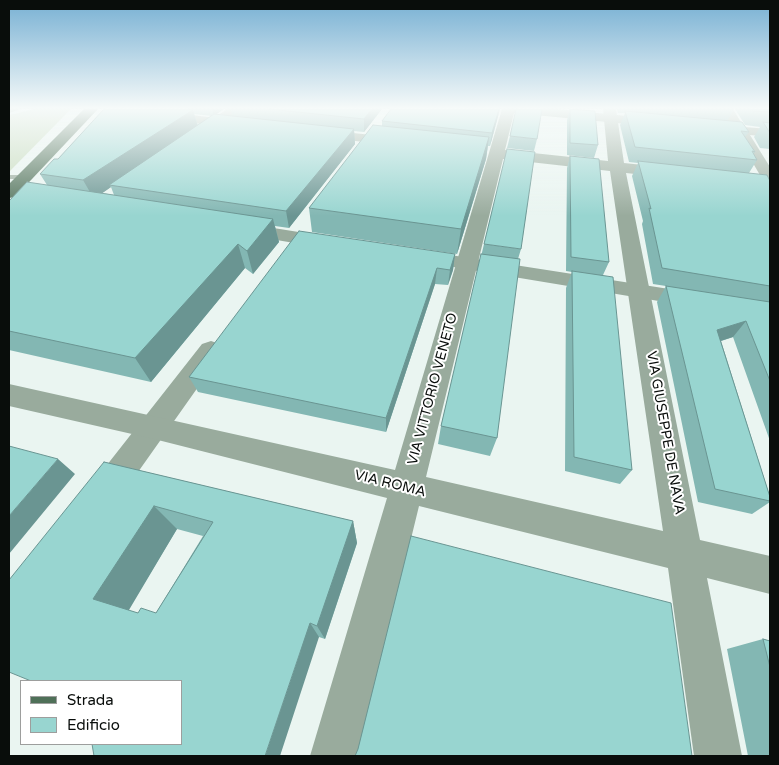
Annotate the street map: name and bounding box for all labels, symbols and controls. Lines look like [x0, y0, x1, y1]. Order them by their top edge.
street label: VIA VITTORIO VENETO [405, 311, 461, 467]
street label: VIA GIUSEPPE DE NAVA [642, 350, 688, 516]
street label: VIA ROMA [353, 467, 427, 501]
legend [20, 680, 182, 745]
text: Strada [67, 691, 114, 709]
text: Edificio [67, 716, 120, 734]

